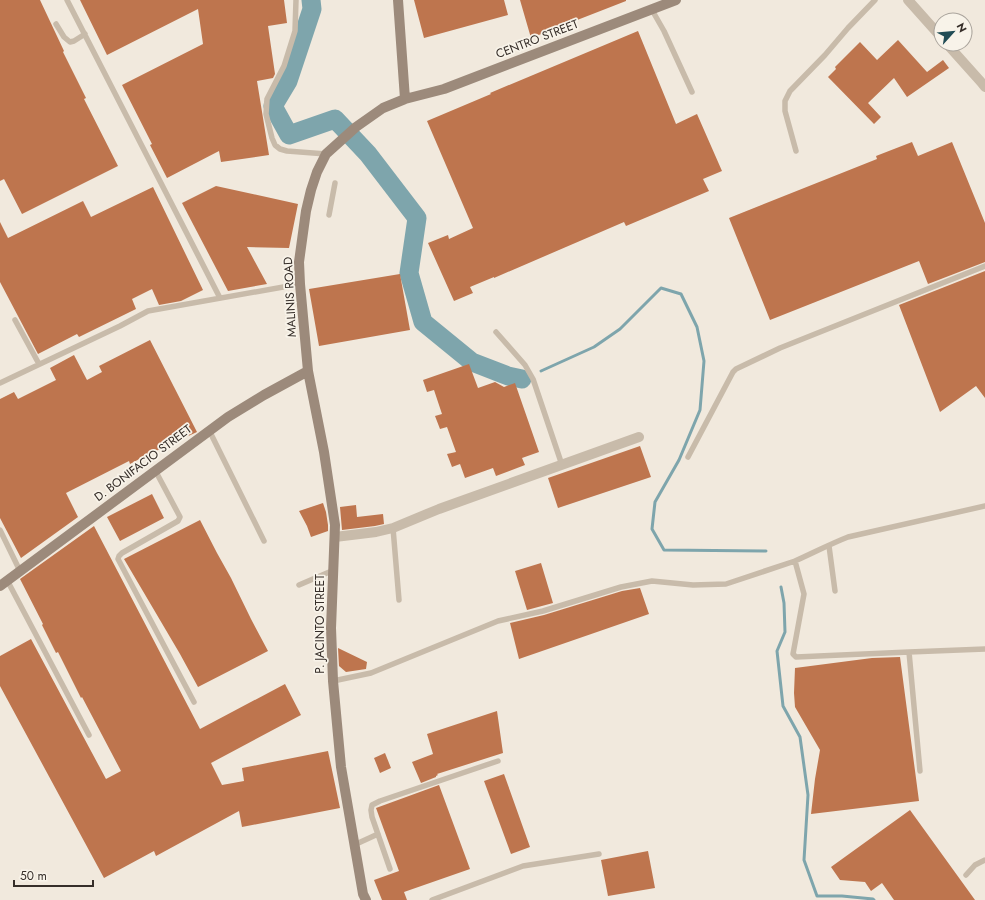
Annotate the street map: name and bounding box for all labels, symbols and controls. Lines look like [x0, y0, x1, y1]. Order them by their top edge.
north arrow [933, 12, 973, 52]
street label: CENTRO STREET [493, 15, 581, 63]
text: N [953, 20, 971, 35]
street label: MALINIS ROAD [279, 256, 301, 338]
street label: D. BONIFACIO STREET [90, 420, 196, 506]
street label: P. JACINTO STREET [311, 574, 329, 674]
scale bar [14, 862, 93, 888]
text: 50 m [20, 867, 47, 885]

